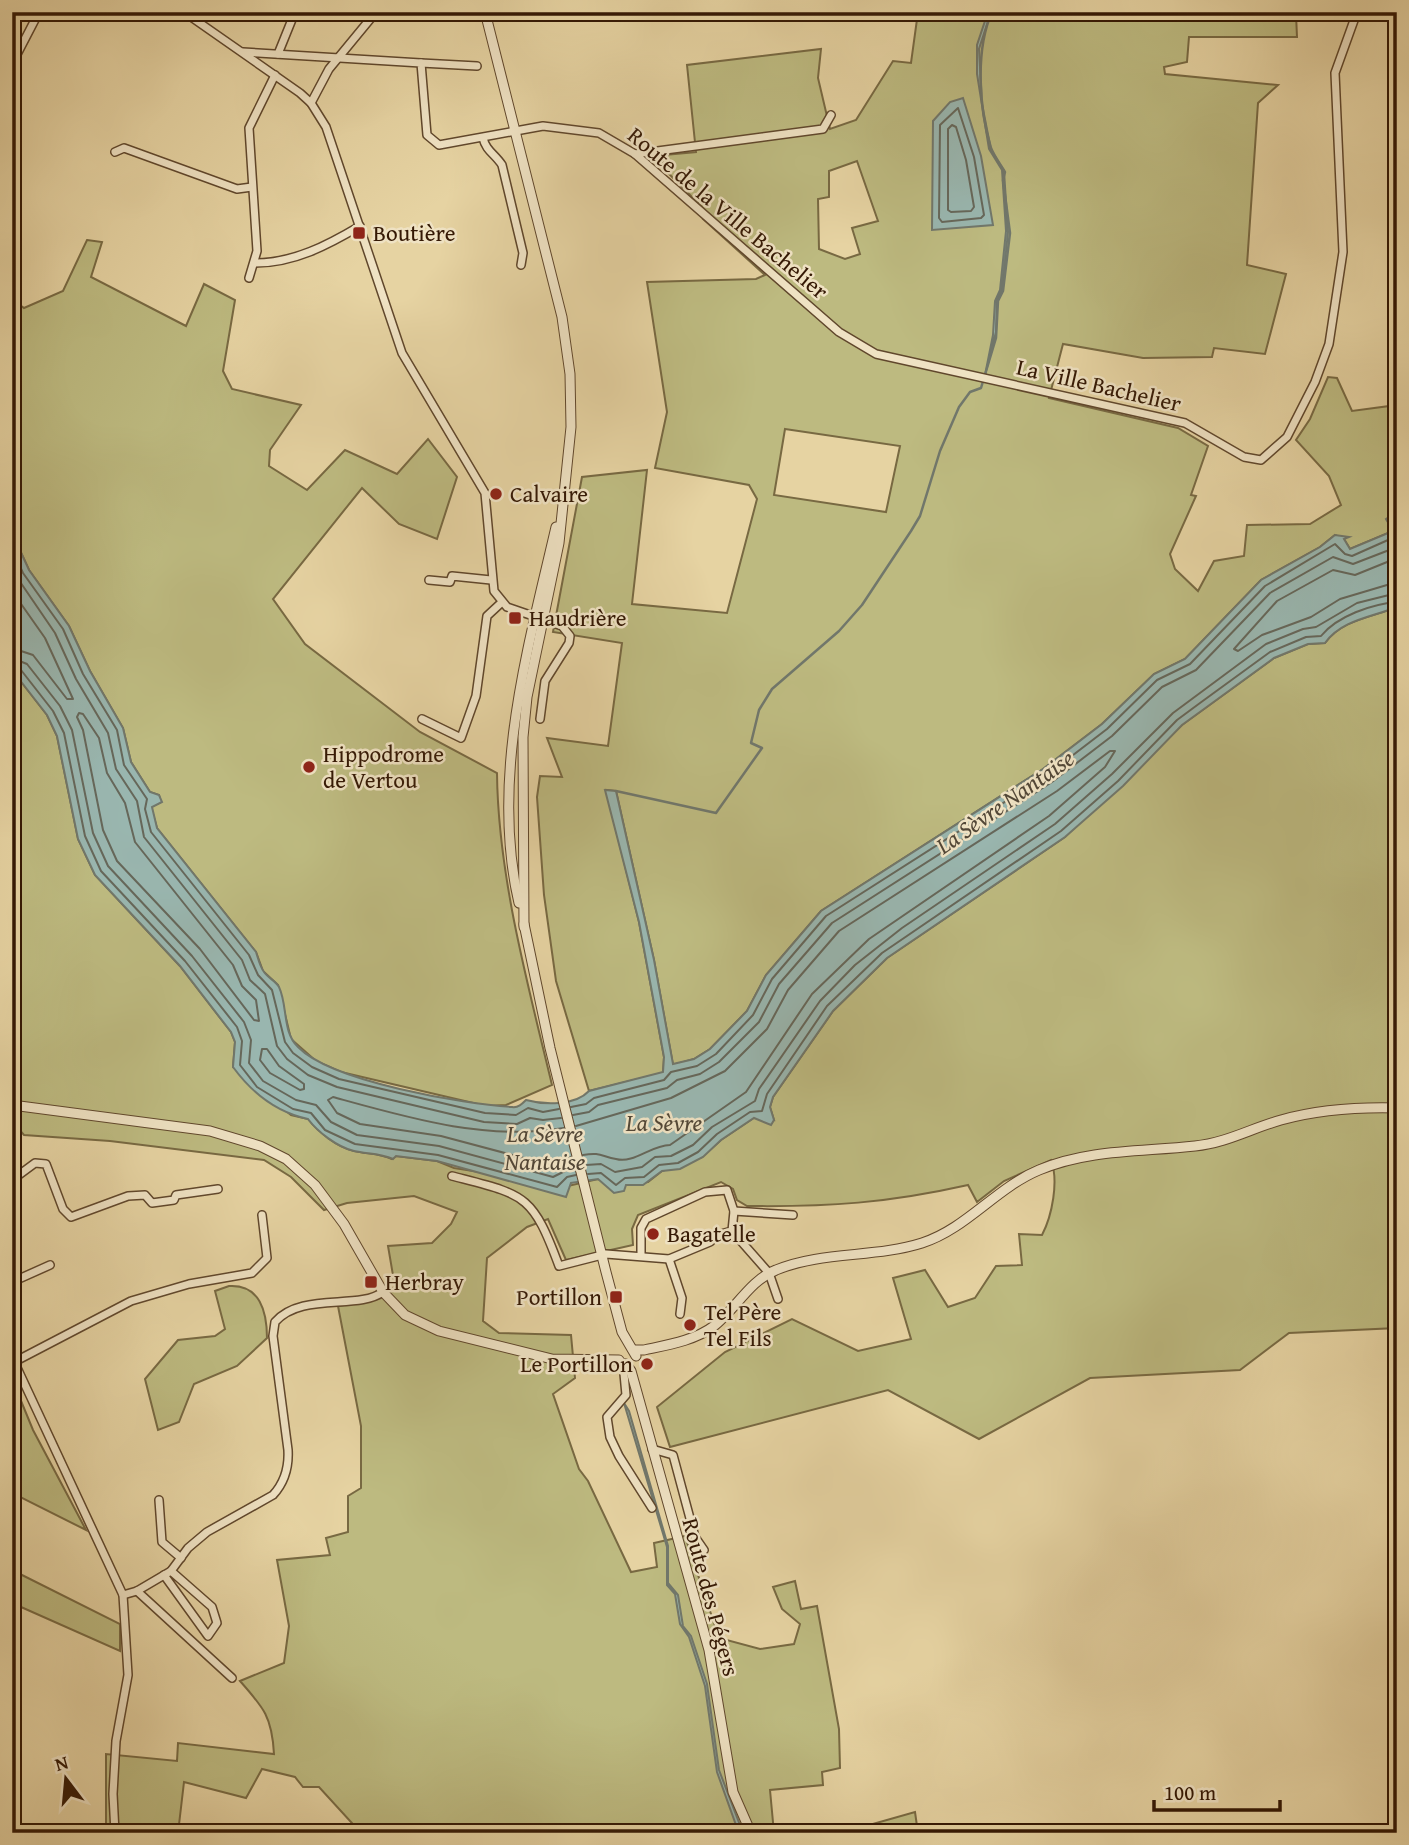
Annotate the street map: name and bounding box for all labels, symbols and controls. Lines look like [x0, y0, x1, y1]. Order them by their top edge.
street label: Route de la Ville Bachelier [621, 119, 836, 307]
place label: Boutière [373, 216, 456, 249]
marker: Boutière [351, 225, 367, 241]
street label: La Ville Bachelier [1014, 350, 1185, 420]
place label: Calvaire [510, 477, 588, 510]
marker: Calvaire [488, 486, 504, 502]
place label: Haudrière [529, 601, 627, 634]
marker: Haudrière [507, 610, 523, 626]
place label: Hippodrome de Vertou [323, 737, 444, 796]
water label: La Sèvre Nantaise [927, 741, 1081, 863]
marker: Hippodrome de Vertou [301, 759, 317, 775]
water label: La Sèvre [625, 1105, 703, 1140]
water label: La Sèvre Nantaise [504, 1116, 586, 1179]
place label: Bagatelle [667, 1217, 756, 1250]
marker: Bagatelle [645, 1226, 661, 1242]
place label: Herbray [385, 1265, 465, 1298]
marker: Herbray [363, 1274, 379, 1290]
place label: Portillon [516, 1280, 602, 1313]
marker: Portillon [608, 1289, 624, 1305]
place label: Tel Père Tel Fils [704, 1295, 781, 1354]
marker: Tel Père Tel Fils [682, 1317, 698, 1333]
place label: Le Portillon [520, 1347, 633, 1380]
marker: Le Portillon [639, 1356, 655, 1372]
street label: Route des Pégers [674, 1514, 748, 1680]
north arrow [32, 1744, 102, 1814]
text: N [51, 1747, 72, 1778]
scale bar [1154, 1768, 1280, 1812]
text: 100 m [1164, 1777, 1216, 1808]

